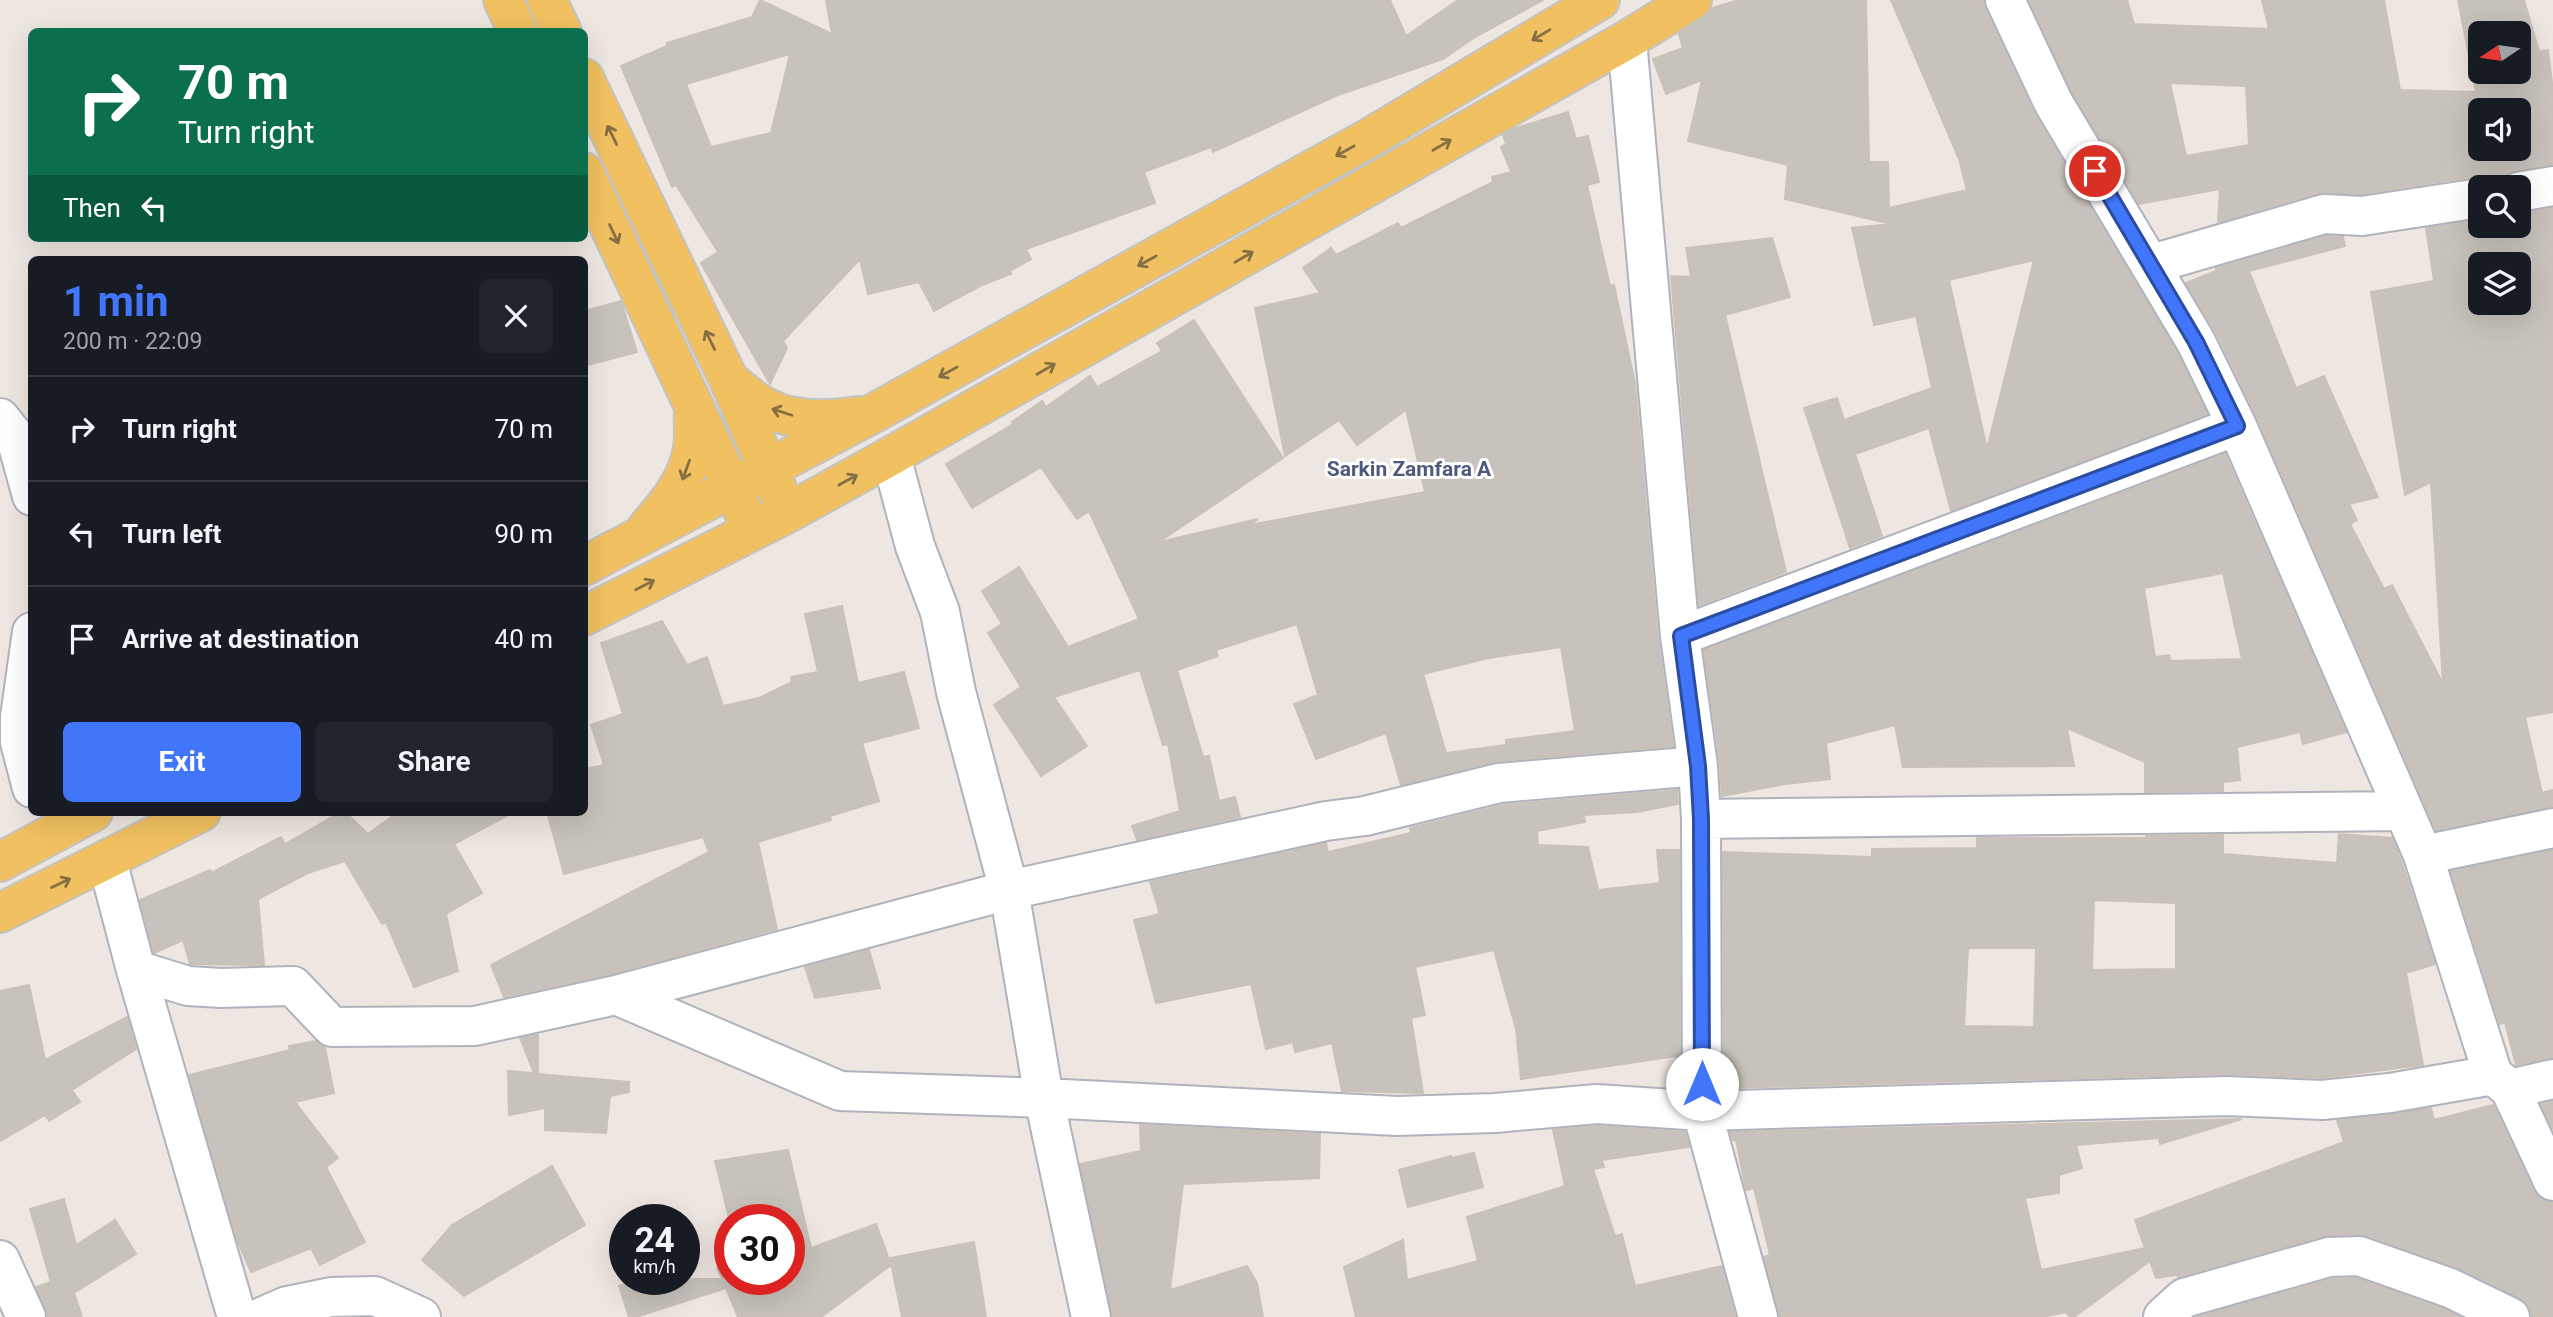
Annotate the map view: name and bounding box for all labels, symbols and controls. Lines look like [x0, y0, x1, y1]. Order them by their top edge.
north arrow [2468, 21, 2530, 84]
map controls [2468, 21, 2531, 315]
one-way arrow [1532, 28, 1552, 42]
text: 70 m [178, 54, 289, 111]
icon: right [63, 56, 154, 147]
button: sound [2468, 98, 2531, 161]
text: Turn right [178, 113, 314, 151]
one-way arrow [605, 125, 618, 146]
one-way arrow [1431, 138, 1452, 151]
pin [2065, 141, 2125, 201]
one-way arrow [1336, 144, 1356, 158]
icon: arrive [2076, 152, 2114, 190]
button: search [2468, 175, 2531, 238]
icon: left [135, 189, 173, 227]
text: Then [63, 193, 121, 223]
one-way arrow [607, 223, 621, 244]
one-way arrow [1233, 250, 1254, 263]
button: layers [2468, 252, 2531, 315]
one-way arrow [1137, 254, 1157, 268]
text: 1 min [63, 277, 169, 326]
button: close [479, 279, 553, 353]
text: 200 m · 22:09 [63, 328, 202, 355]
one-way arrow [703, 330, 716, 351]
one-way arrow [1035, 362, 1056, 375]
one-way arrow [938, 366, 959, 379]
one-way arrow [772, 405, 794, 417]
icon: right [63, 410, 101, 448]
text: Turn right [122, 414, 237, 444]
text: 70 m [495, 414, 553, 444]
district label: Sarkin Zamfara A [1327, 457, 1492, 481]
one-way arrow [678, 459, 691, 481]
one-way arrow [837, 473, 857, 487]
icon: left [63, 515, 101, 553]
text: Turn left [122, 519, 221, 549]
text: 90 m [495, 519, 553, 549]
one-way arrow [634, 578, 655, 591]
icon: arrive [63, 620, 101, 658]
text: Arrive at destination [122, 624, 359, 654]
text: 40 m [495, 624, 553, 654]
button: Exit [63, 722, 301, 802]
button: Share [315, 722, 553, 802]
one-way arrow [50, 875, 71, 889]
position arrow [1665, 1047, 1739, 1121]
speed limit sign: 30 [714, 1204, 805, 1295]
text: 24 [634, 1220, 675, 1261]
text: km/h [633, 1256, 676, 1277]

